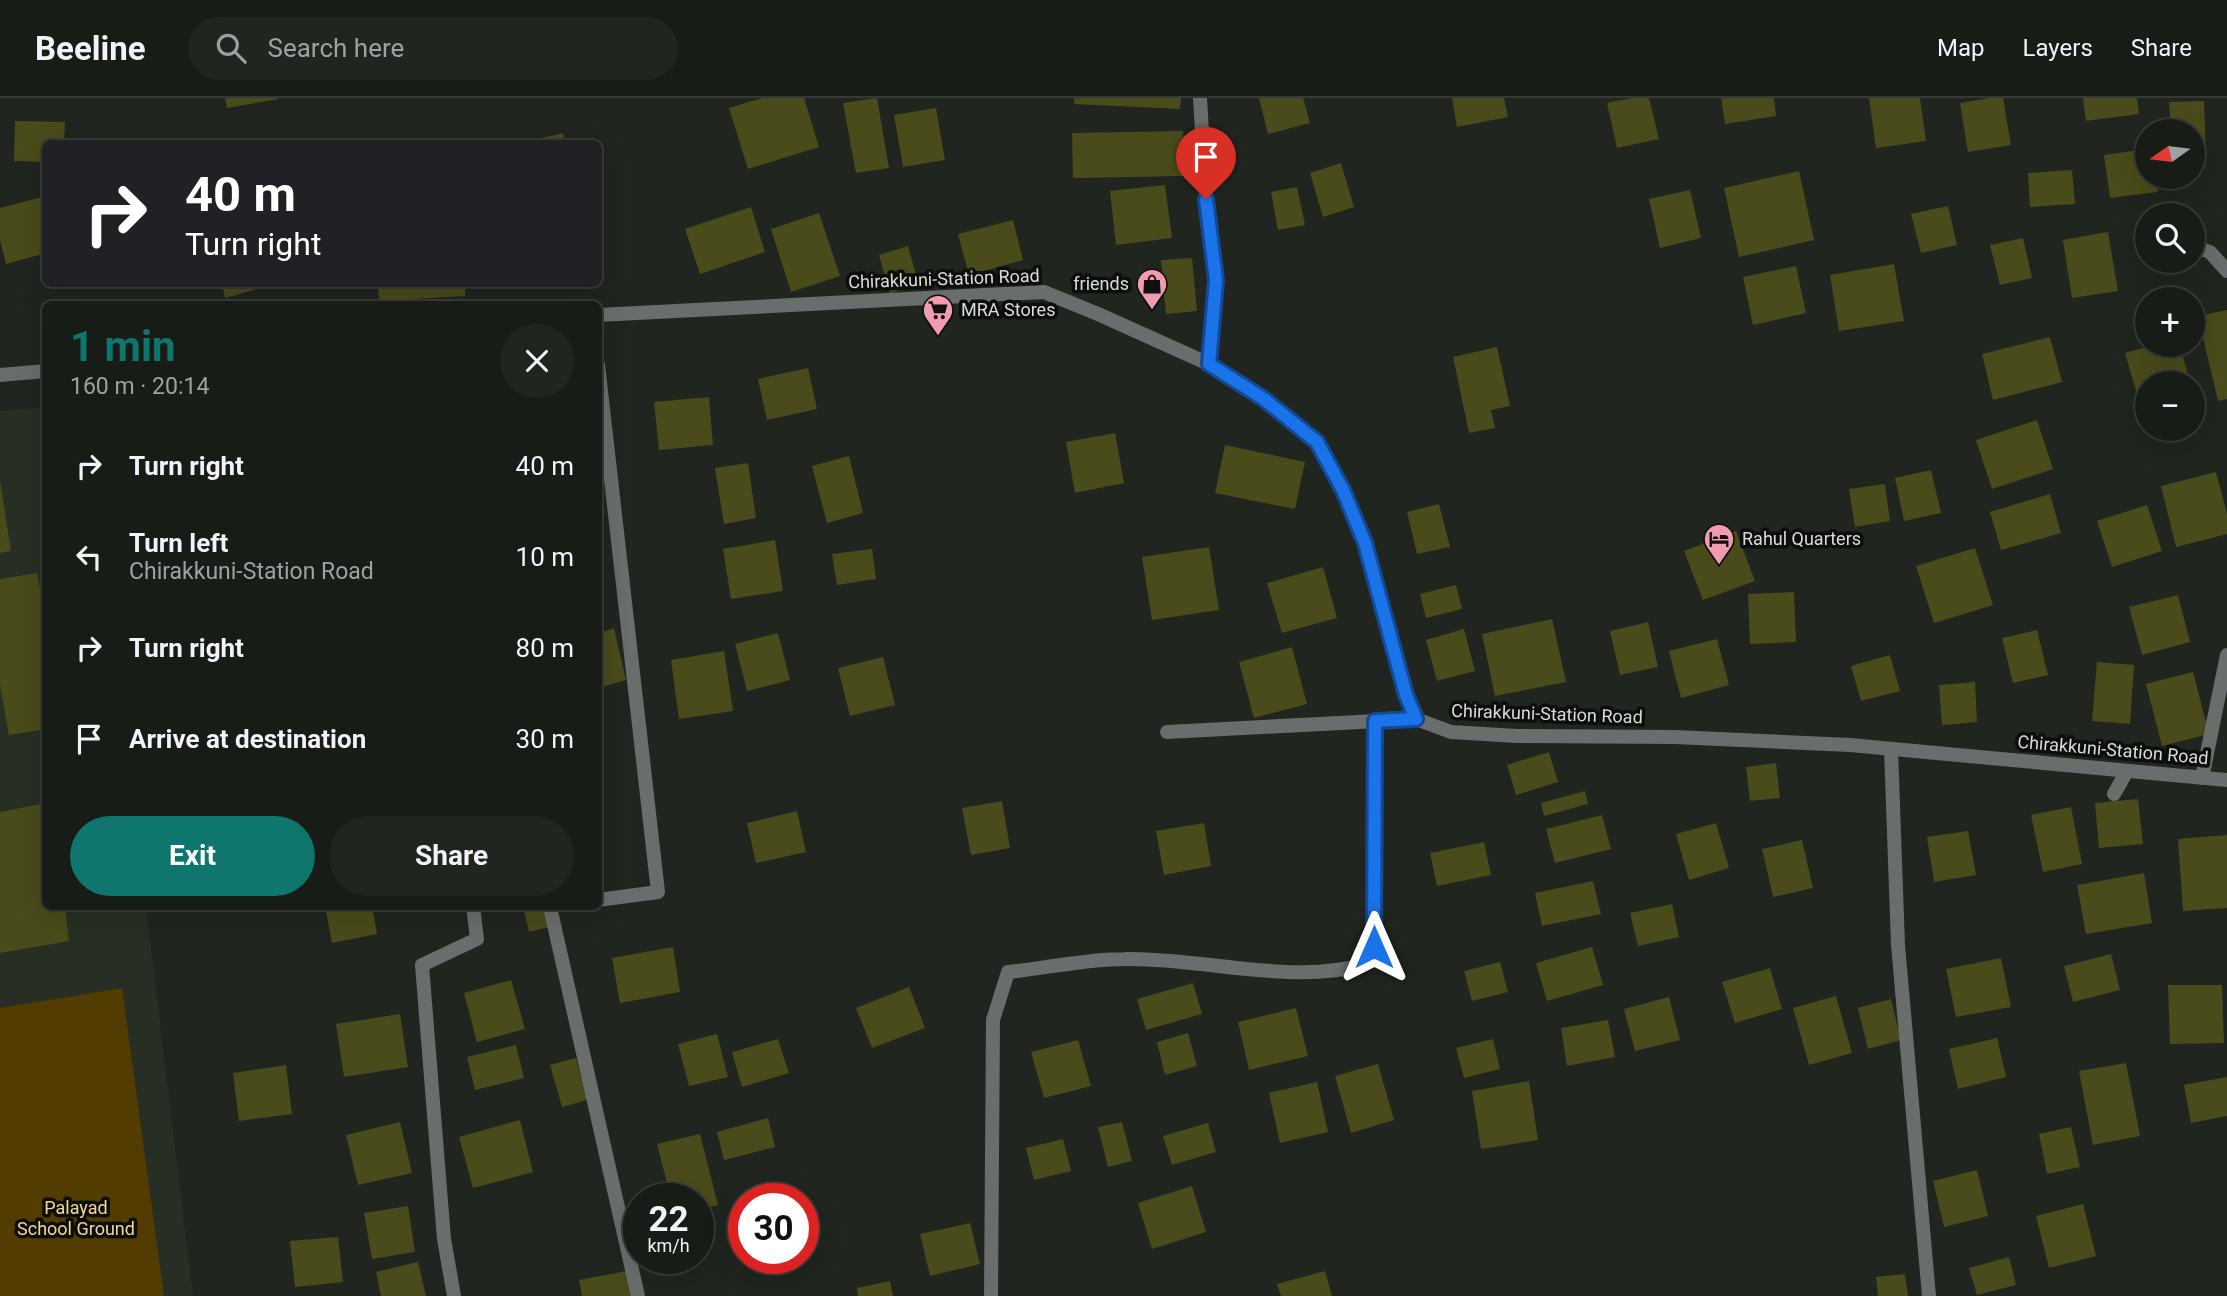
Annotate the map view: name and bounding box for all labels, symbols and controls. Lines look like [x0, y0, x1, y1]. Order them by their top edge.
search box [188, 17, 678, 80]
text: Beeline [35, 29, 146, 68]
icon: search [212, 29, 250, 67]
text: Search here [268, 33, 404, 63]
text: Map [1937, 34, 1985, 62]
text: Layers [2023, 34, 2093, 62]
text: Share [2131, 34, 2192, 62]
north arrow [2135, 119, 2205, 189]
map controls [2135, 119, 2205, 441]
pin [1176, 127, 1236, 199]
icon: arrive [1187, 138, 1225, 176]
text: 40 m [185, 166, 296, 223]
icon: right [70, 168, 161, 259]
button: search [2135, 203, 2205, 273]
text: Turn right [185, 225, 321, 263]
street label: Chirakkuni-Station Road [848, 265, 1040, 292]
shop icon: friends [1135, 267, 1169, 311]
place label: friends [1073, 273, 1129, 294]
button: + [2135, 287, 2205, 357]
supermarket icon: MRA Stores [921, 293, 955, 337]
place label: MRA Stores [961, 299, 1055, 320]
text: 1 min [70, 322, 176, 371]
button: close [500, 324, 574, 398]
button: − [2135, 371, 2205, 441]
text: 160 m · 20:14 [70, 373, 209, 400]
icon: right [70, 447, 108, 485]
text: Turn right [129, 451, 244, 481]
text: 40 m [516, 451, 574, 481]
hotel icon: Rahul Quarters [1702, 522, 1736, 566]
text: Turn left [129, 528, 228, 558]
place label: Rahul Quarters [1742, 528, 1861, 549]
icon: left [70, 538, 108, 576]
text: 10 m [516, 542, 574, 572]
text: Chirakkuni-Station Road [129, 558, 374, 585]
icon: right [70, 629, 108, 667]
text: Turn right [129, 633, 244, 663]
text: 80 m [516, 633, 574, 663]
street label: Chirakkuni-Station Road [1451, 700, 1643, 727]
icon: arrive [70, 720, 108, 758]
text: Arrive at destination [129, 724, 366, 754]
text: 30 m [516, 724, 574, 754]
street label: Chirakkuni-Station Road [2017, 731, 2209, 768]
button: Exit [70, 816, 315, 896]
button: Share [329, 816, 574, 896]
position arrow [1337, 910, 1411, 984]
speed limit sign: 30 [728, 1183, 819, 1274]
park label: Palayad School Ground [17, 1197, 135, 1239]
text: 22 [648, 1199, 689, 1240]
text: km/h [647, 1235, 690, 1256]

